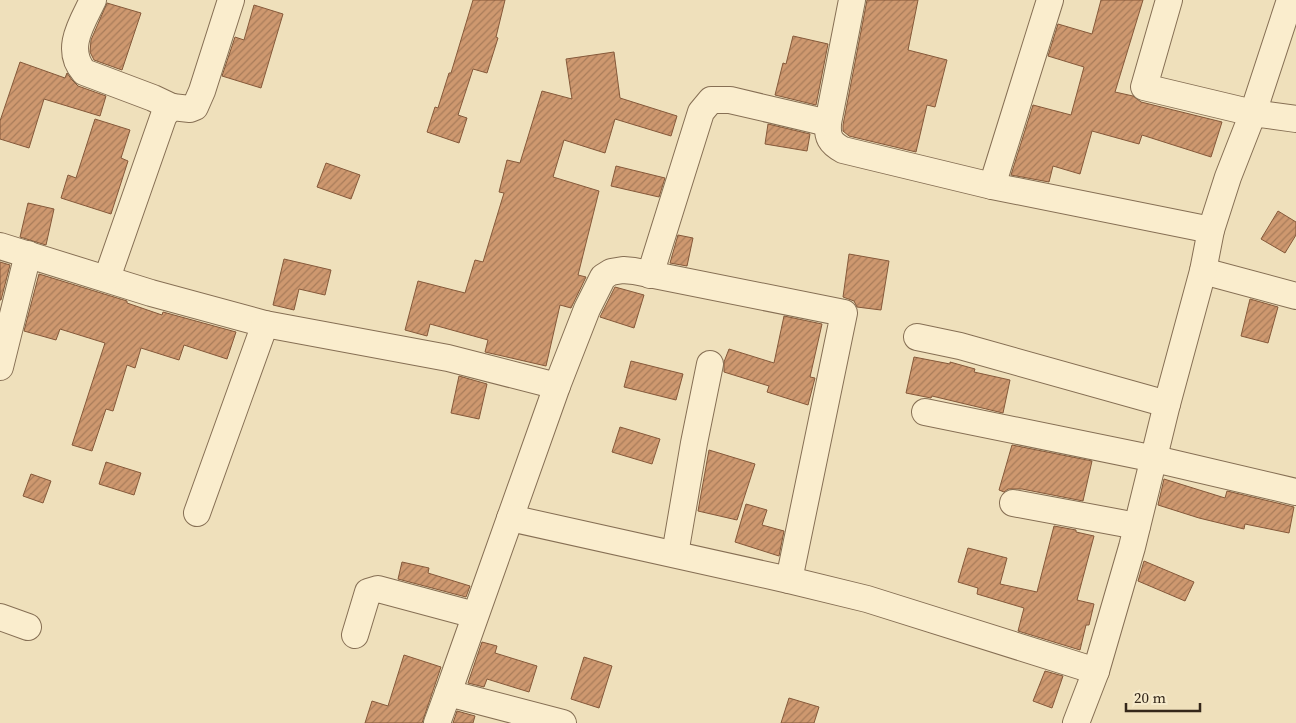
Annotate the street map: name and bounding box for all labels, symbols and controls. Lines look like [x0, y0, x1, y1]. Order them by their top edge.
scale bar [1126, 680, 1200, 712]
text: 20 m [1134, 687, 1166, 708]

